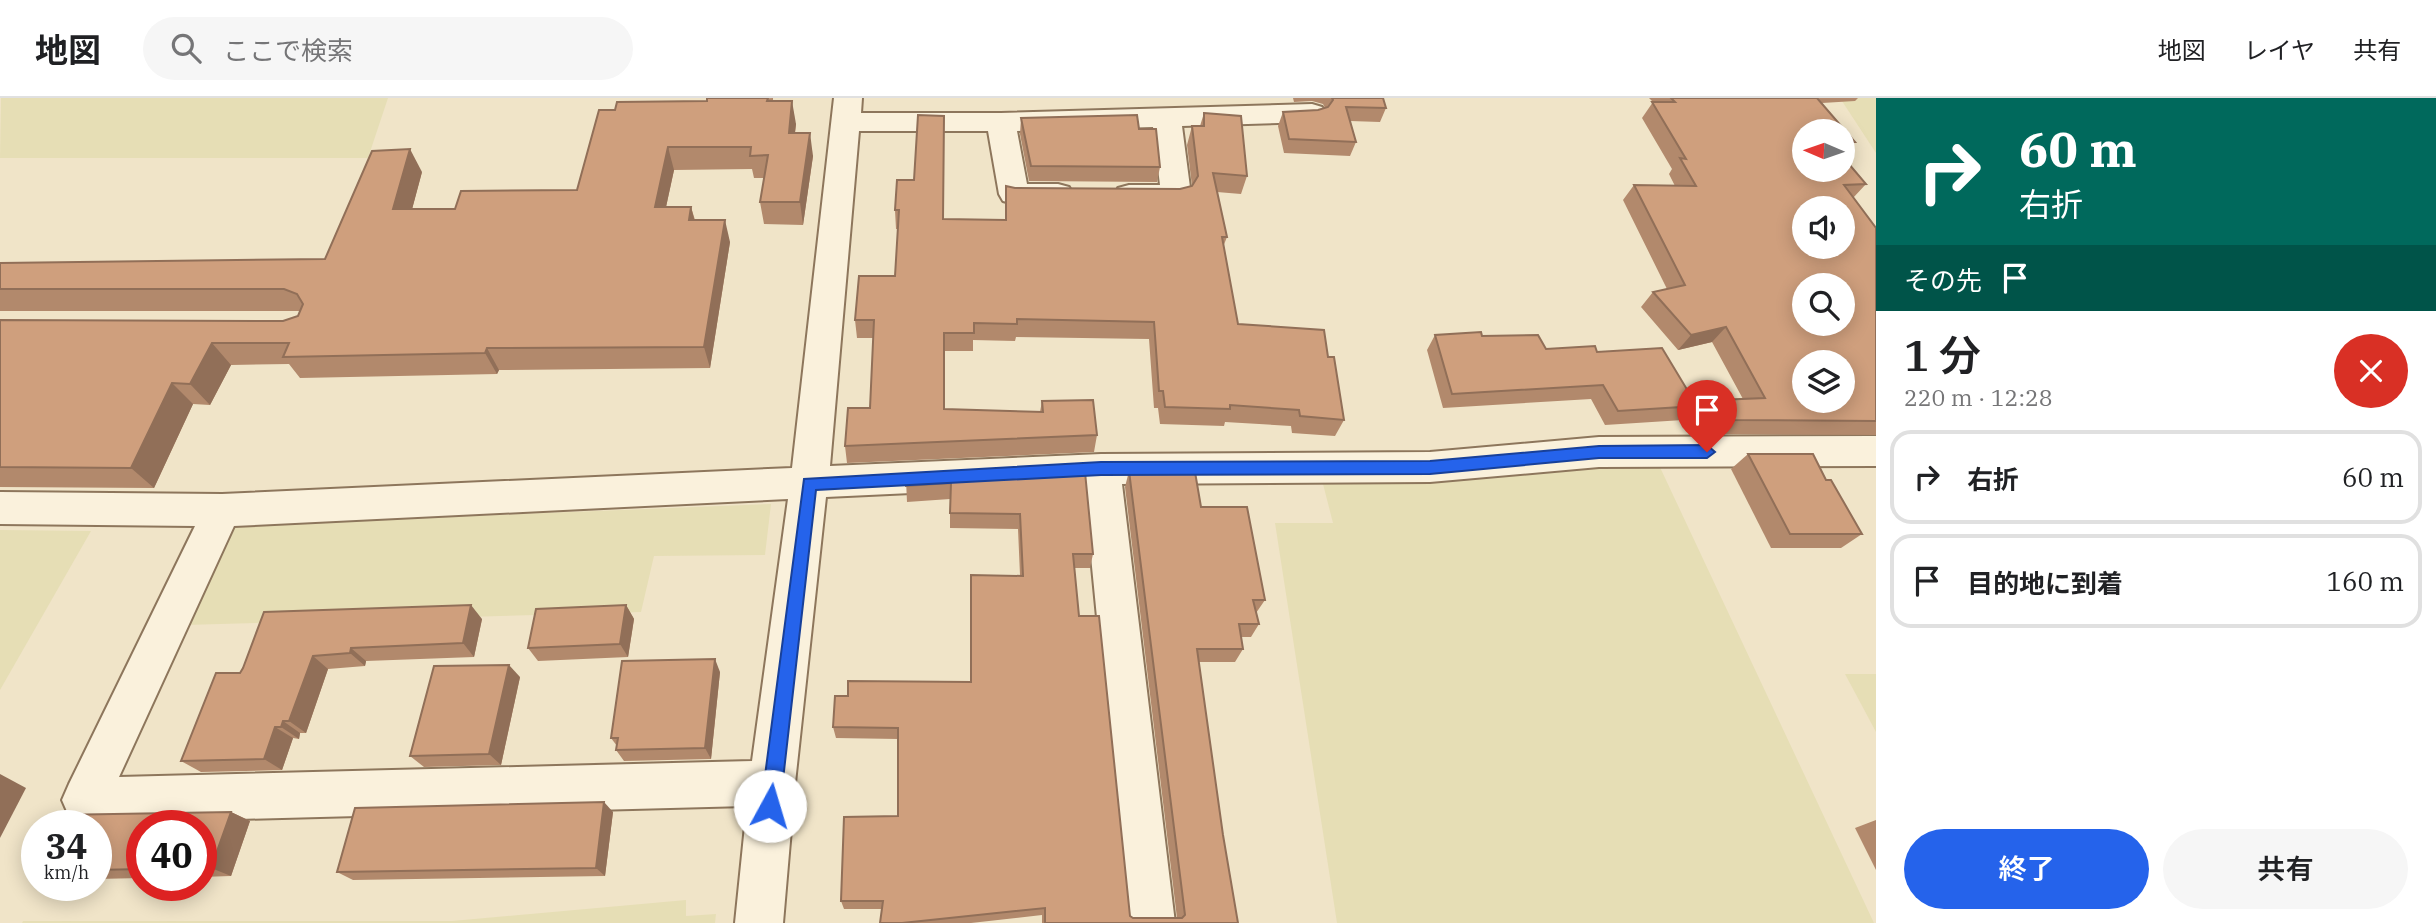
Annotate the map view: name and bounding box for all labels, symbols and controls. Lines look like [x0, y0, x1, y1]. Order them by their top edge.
search box [143, 17, 633, 80]
text: 地図 [35, 28, 101, 71]
icon: search [167, 29, 205, 67]
text: ここで検索 [223, 33, 353, 67]
text: 地図 [2158, 34, 2206, 66]
text: レイヤ [2244, 34, 2315, 66]
text: 共有 [2353, 34, 2401, 66]
text: 60 m [2019, 117, 2137, 180]
north arrow [1792, 119, 1855, 182]
map controls [1792, 119, 1855, 413]
icon: right [1904, 126, 1995, 217]
text: 右折 [2019, 183, 2083, 225]
button: sound [1792, 196, 1855, 259]
icon: arrive [1996, 259, 2034, 297]
text: その先 [1904, 263, 1982, 297]
button: search [1792, 273, 1855, 336]
text: 1 分 [1904, 328, 1981, 383]
button: close [2334, 334, 2408, 408]
button: layers [1792, 350, 1855, 413]
pin [1677, 380, 1737, 452]
text: 220 m · 12:28 [1904, 382, 2053, 412]
icon: arrive [1688, 391, 1726, 429]
icon: right [1908, 458, 1946, 496]
text: 60 m [2342, 460, 2404, 494]
text: 右折 [1967, 462, 2019, 496]
icon: arrive [1908, 562, 1946, 600]
text: 160 m [2326, 564, 2404, 598]
text: 目的地に到着 [1967, 566, 2123, 600]
position arrow [733, 769, 807, 843]
speed limit sign: 40 [126, 810, 217, 901]
text: 34 [45, 823, 88, 869]
button: 終了 [1904, 829, 2149, 909]
button: 共有 [2163, 829, 2408, 909]
text: km/h [44, 861, 89, 884]

